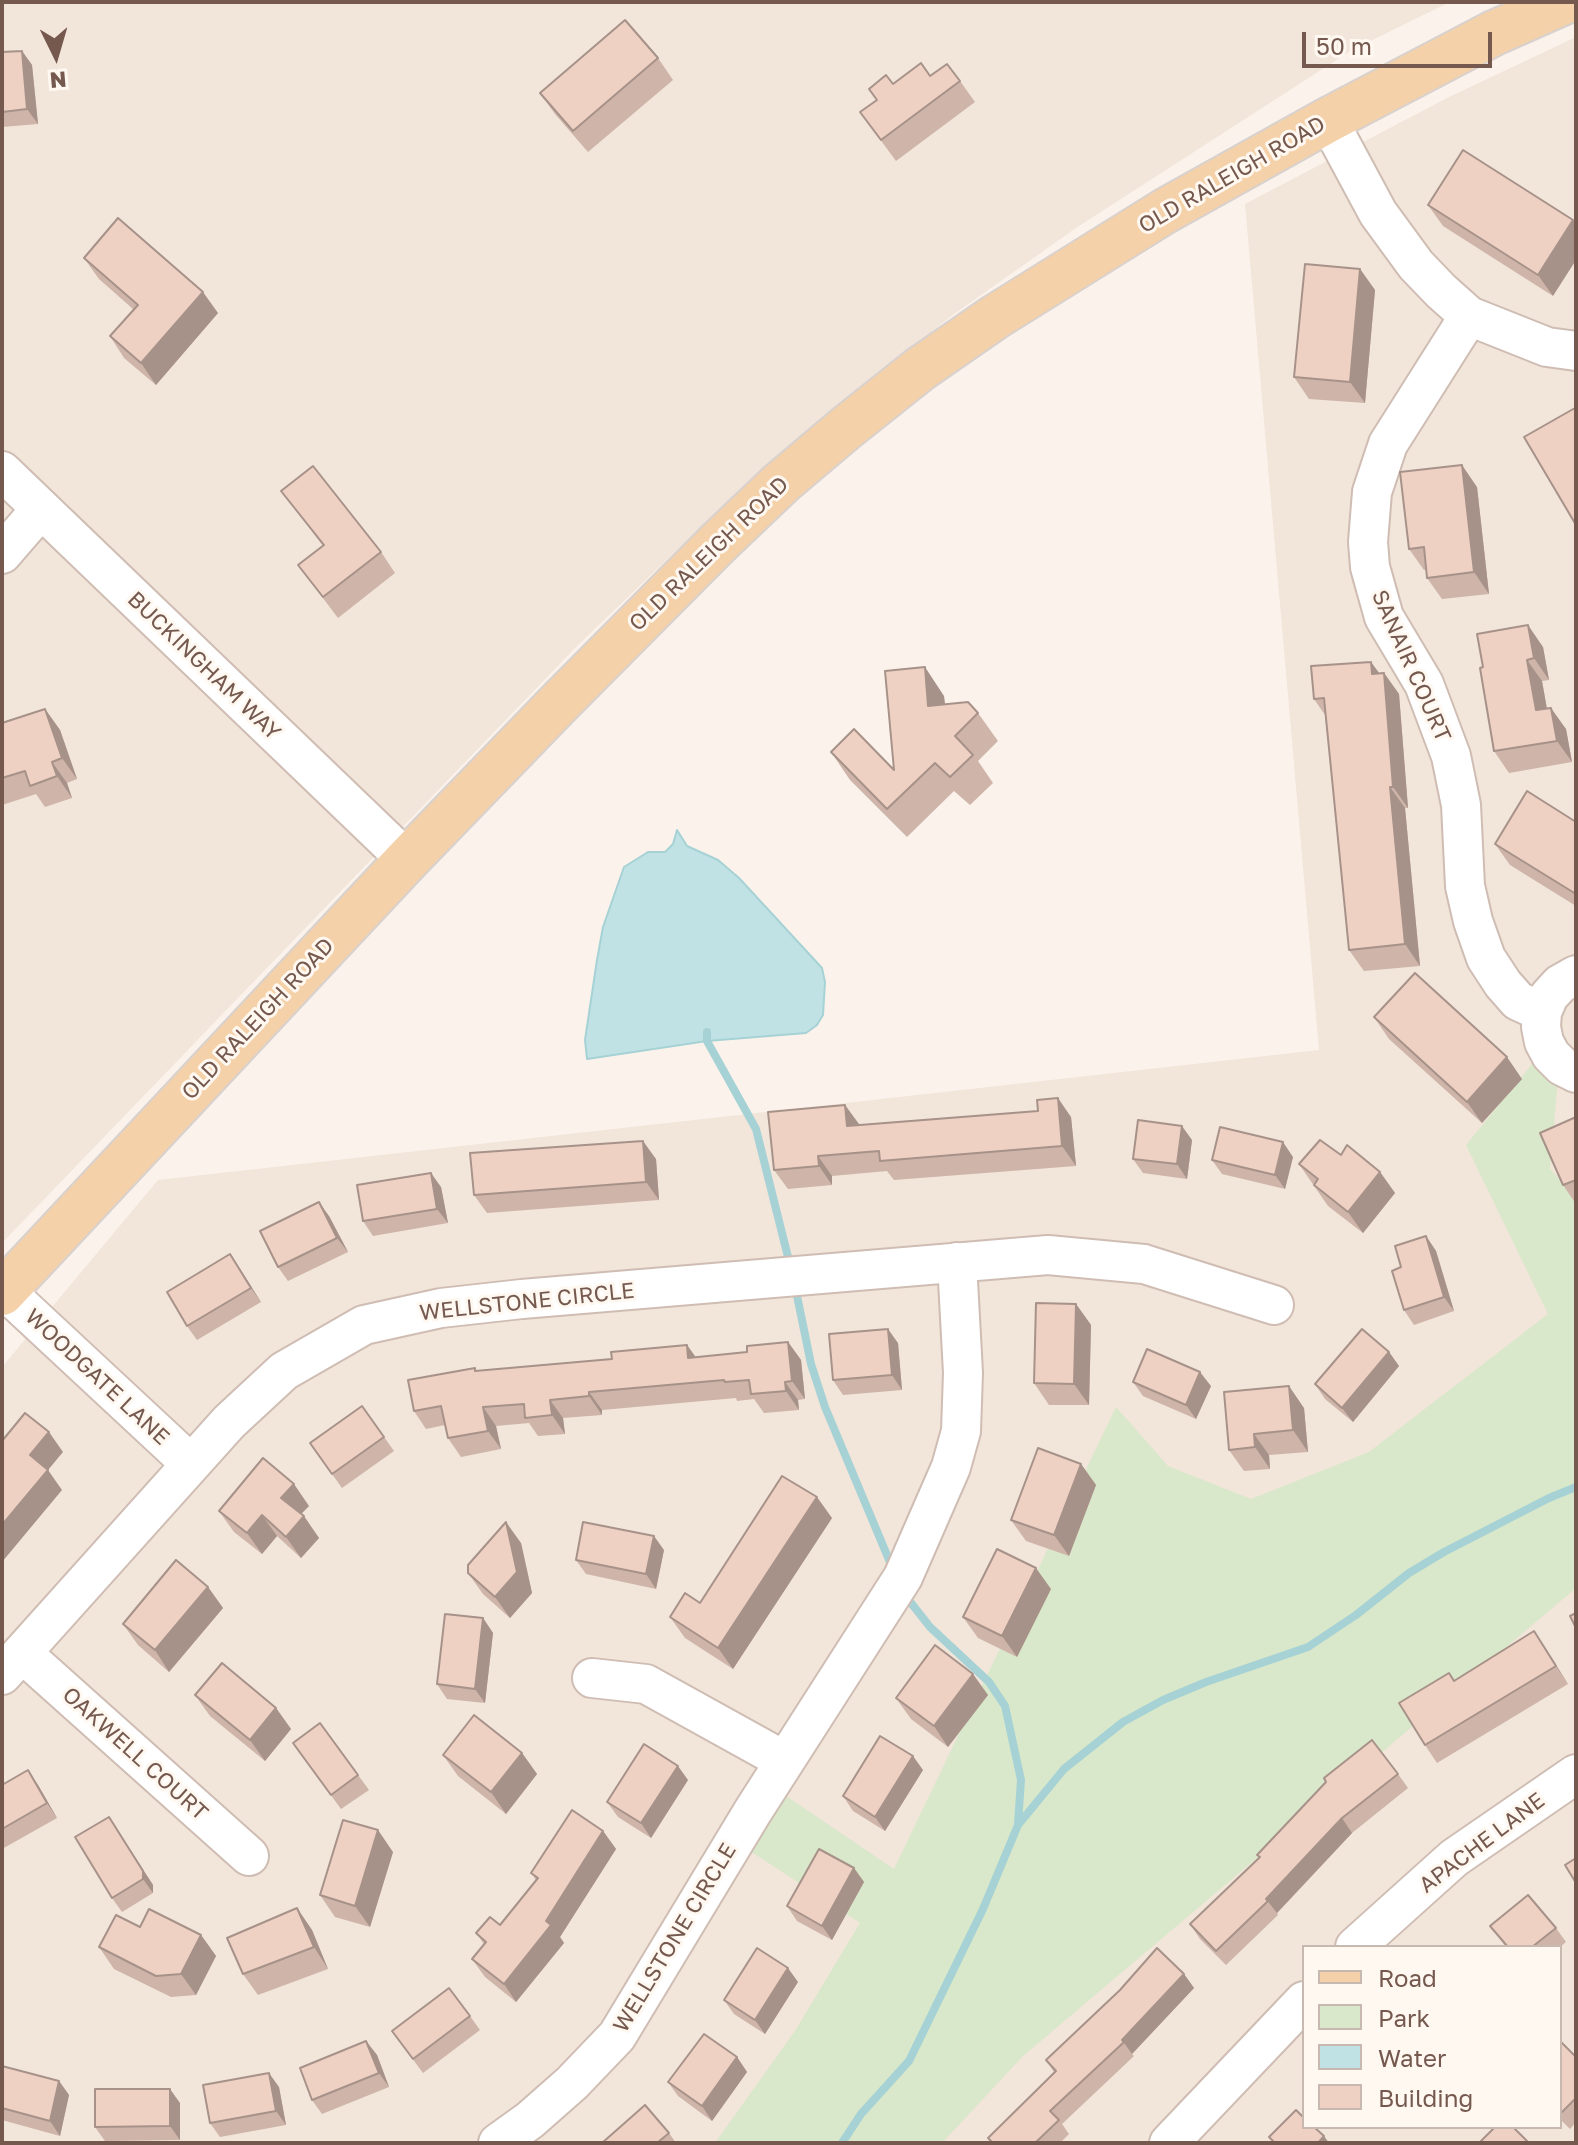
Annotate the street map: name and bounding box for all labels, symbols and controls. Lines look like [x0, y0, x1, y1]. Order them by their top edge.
north arrow [16, 16, 96, 96]
scale bar [1306, 16, 1496, 66]
text: 50 m [1316, 31, 1372, 60]
text: N [49, 66, 68, 95]
street label: OLD RALEIGH ROAD [1134, 111, 1330, 239]
street label: OLD RALEIGH ROAD [624, 471, 794, 637]
street label: BUCKINGHAM WAY [122, 586, 286, 746]
street label: SANAIR COURT [1366, 586, 1456, 746]
street label: OLD RALEIGH ROAD [176, 933, 340, 1105]
street label: WELLSTONE CIRCLE [418, 1278, 636, 1326]
street label: WOODGATE LANE [19, 1303, 175, 1451]
street label: OAKWELL COURT [57, 1682, 213, 1826]
street label: APACHE LANE [1414, 1787, 1550, 1899]
street label: WELLSTONE CIRCLE [608, 1839, 742, 2037]
legend [1302, 1945, 1562, 2129]
text: Road [1378, 1963, 1437, 1992]
text: Park [1378, 2003, 1430, 2032]
text: Water [1378, 2043, 1446, 2072]
text: Building [1378, 2083, 1473, 2112]

